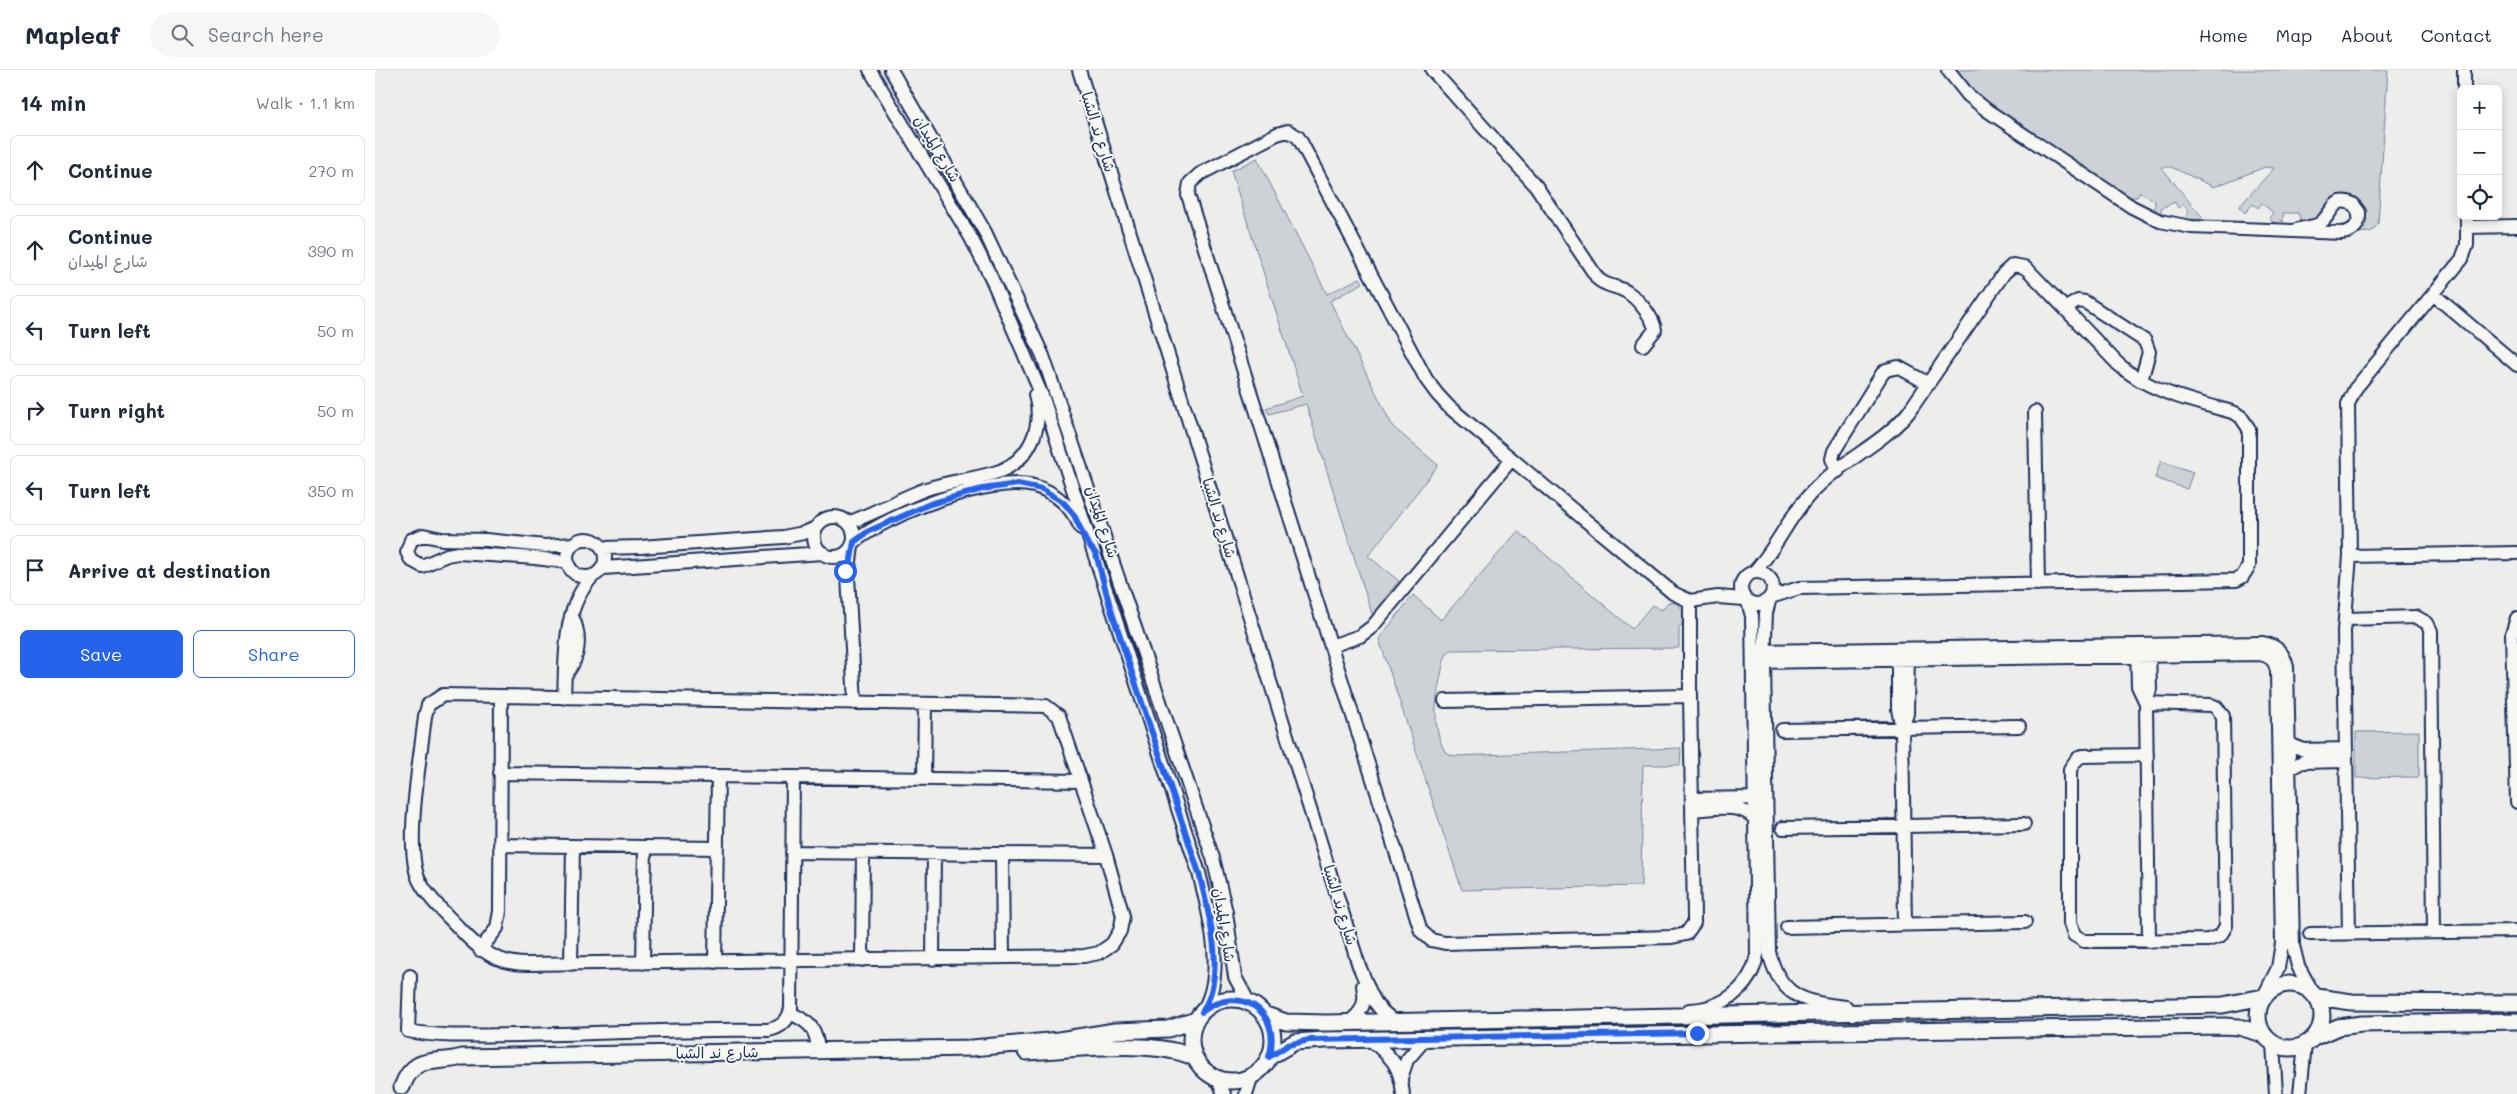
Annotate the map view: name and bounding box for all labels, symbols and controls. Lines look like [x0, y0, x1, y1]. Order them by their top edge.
search box [150, 12, 500, 57]
text: Mapleaf [25, 19, 120, 50]
icon: search [168, 21, 196, 49]
text: Search here [208, 22, 324, 47]
text: Home [2199, 23, 2248, 47]
text: Map [2276, 23, 2312, 47]
text: About [2340, 23, 2393, 47]
text: Contact [2421, 23, 2492, 47]
map controls [2457, 85, 2502, 220]
button: + [2457, 85, 2502, 130]
text: 14 min [20, 89, 86, 116]
street label: شارع ند الشبا [1076, 89, 1121, 175]
text: Walk · 1.1 km [256, 92, 355, 113]
street label: شارع الميدان [909, 111, 966, 186]
button: − [2457, 130, 2502, 175]
icon: ahead [21, 156, 49, 184]
text: Continue [68, 158, 153, 183]
text: 270 m [308, 160, 354, 181]
button: locate [2457, 175, 2502, 220]
text: Continue [68, 224, 153, 249]
icon: ahead [21, 236, 49, 264]
text: 390 m [307, 240, 354, 261]
text: شارع الميدان [68, 250, 148, 271]
icon: left [21, 316, 49, 344]
text: Turn left [68, 318, 151, 343]
text: 50 m [317, 320, 354, 341]
icon: right [21, 396, 49, 424]
text: Turn right [68, 398, 165, 423]
text: 50 m [317, 400, 354, 421]
street label: شارع ند الشبا [1197, 475, 1242, 561]
icon: left [21, 476, 49, 504]
text: Turn left [68, 478, 151, 503]
text: 350 m [308, 480, 354, 501]
street label: شارع الميدان [1081, 483, 1124, 561]
icon: arrive [21, 556, 49, 584]
text: Arrive at destination [68, 558, 271, 583]
route start [834, 560, 857, 583]
button: Save [20, 630, 183, 678]
button: Share [193, 630, 355, 678]
street label: شارع ند الشبا [1318, 862, 1363, 948]
street label: شارع الميدان [1208, 886, 1241, 963]
route end [1686, 1022, 1709, 1045]
street label: شارع ند الشبا [675, 1041, 759, 1064]

